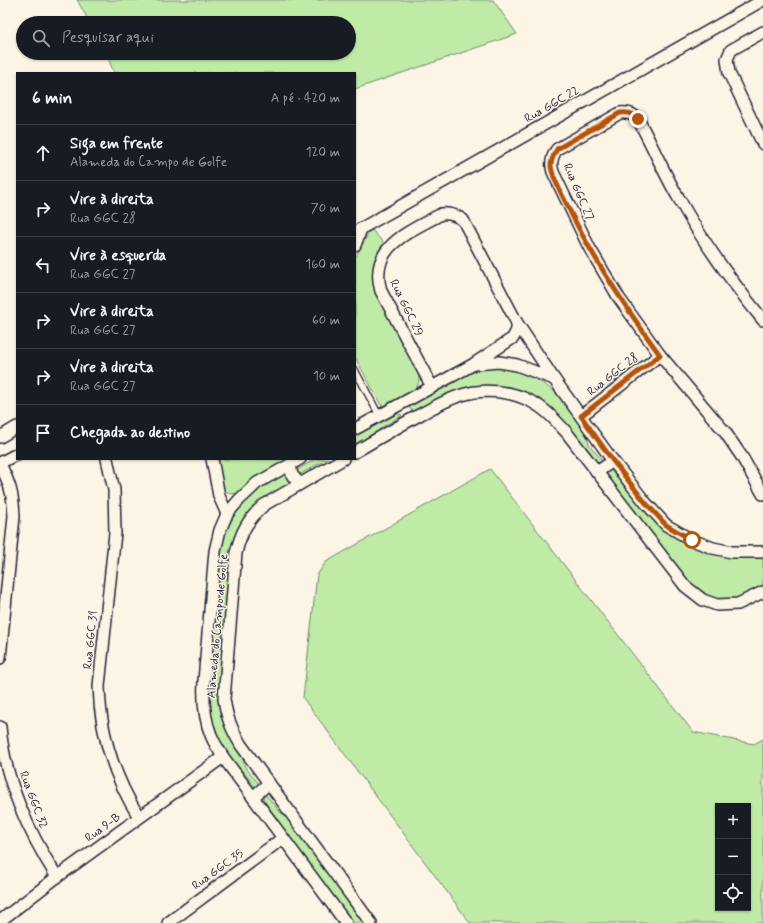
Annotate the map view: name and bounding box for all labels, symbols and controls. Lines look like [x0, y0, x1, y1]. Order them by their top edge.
search box [16, 16, 356, 60]
icon: search [30, 27, 52, 49]
text: Pesquisar aqui [62, 28, 154, 48]
street label: Rua GGC 22 [522, 83, 582, 127]
text: 6 min [32, 87, 72, 109]
text: A pé · 420 m [271, 90, 340, 107]
route end [629, 110, 647, 128]
text: Siga em frente [70, 134, 163, 154]
icon: ahead [32, 142, 54, 164]
text: 120 m [306, 144, 340, 161]
text: Alameda do Campo de Golfe [70, 154, 227, 171]
street label: Rua GGC 27 [559, 161, 597, 223]
text: Vire à direita [70, 190, 154, 210]
icon: right [32, 198, 54, 220]
text: 70 m [311, 200, 340, 217]
text: Rua GGC 28 [70, 210, 136, 227]
text: Vire à esquerda [70, 246, 166, 266]
icon: left [32, 254, 54, 276]
text: 160 m [305, 256, 340, 273]
text: Rua GGC 27 [70, 266, 135, 283]
street label: Rua GGC 29 [385, 277, 427, 339]
text: Vire à direita [70, 302, 154, 322]
icon: right [32, 310, 54, 332]
text: 60 m [312, 312, 340, 329]
text: Rua GGC 27 [70, 322, 135, 339]
street label: Rua GGC 28 [584, 350, 642, 400]
text: Vire à direita [70, 358, 154, 378]
icon: right [32, 366, 54, 388]
text: 10 m [313, 368, 340, 385]
text: Rua GGC 27 [70, 378, 135, 395]
icon: arrive [32, 422, 54, 444]
text: Chegada ao destino [70, 423, 190, 443]
route start [683, 531, 701, 549]
street label: Alameda do Campo de Golfe [204, 553, 232, 699]
street label: Rua GGC 31 [80, 610, 102, 670]
street label: Rua GGC 32 [15, 769, 51, 831]
map controls [715, 803, 751, 911]
button: + [715, 803, 751, 839]
street label: Rua 9-B [82, 809, 124, 846]
button: − [715, 839, 751, 875]
street label: Rua GGC 35 [189, 846, 247, 894]
button: locate [715, 875, 751, 911]

